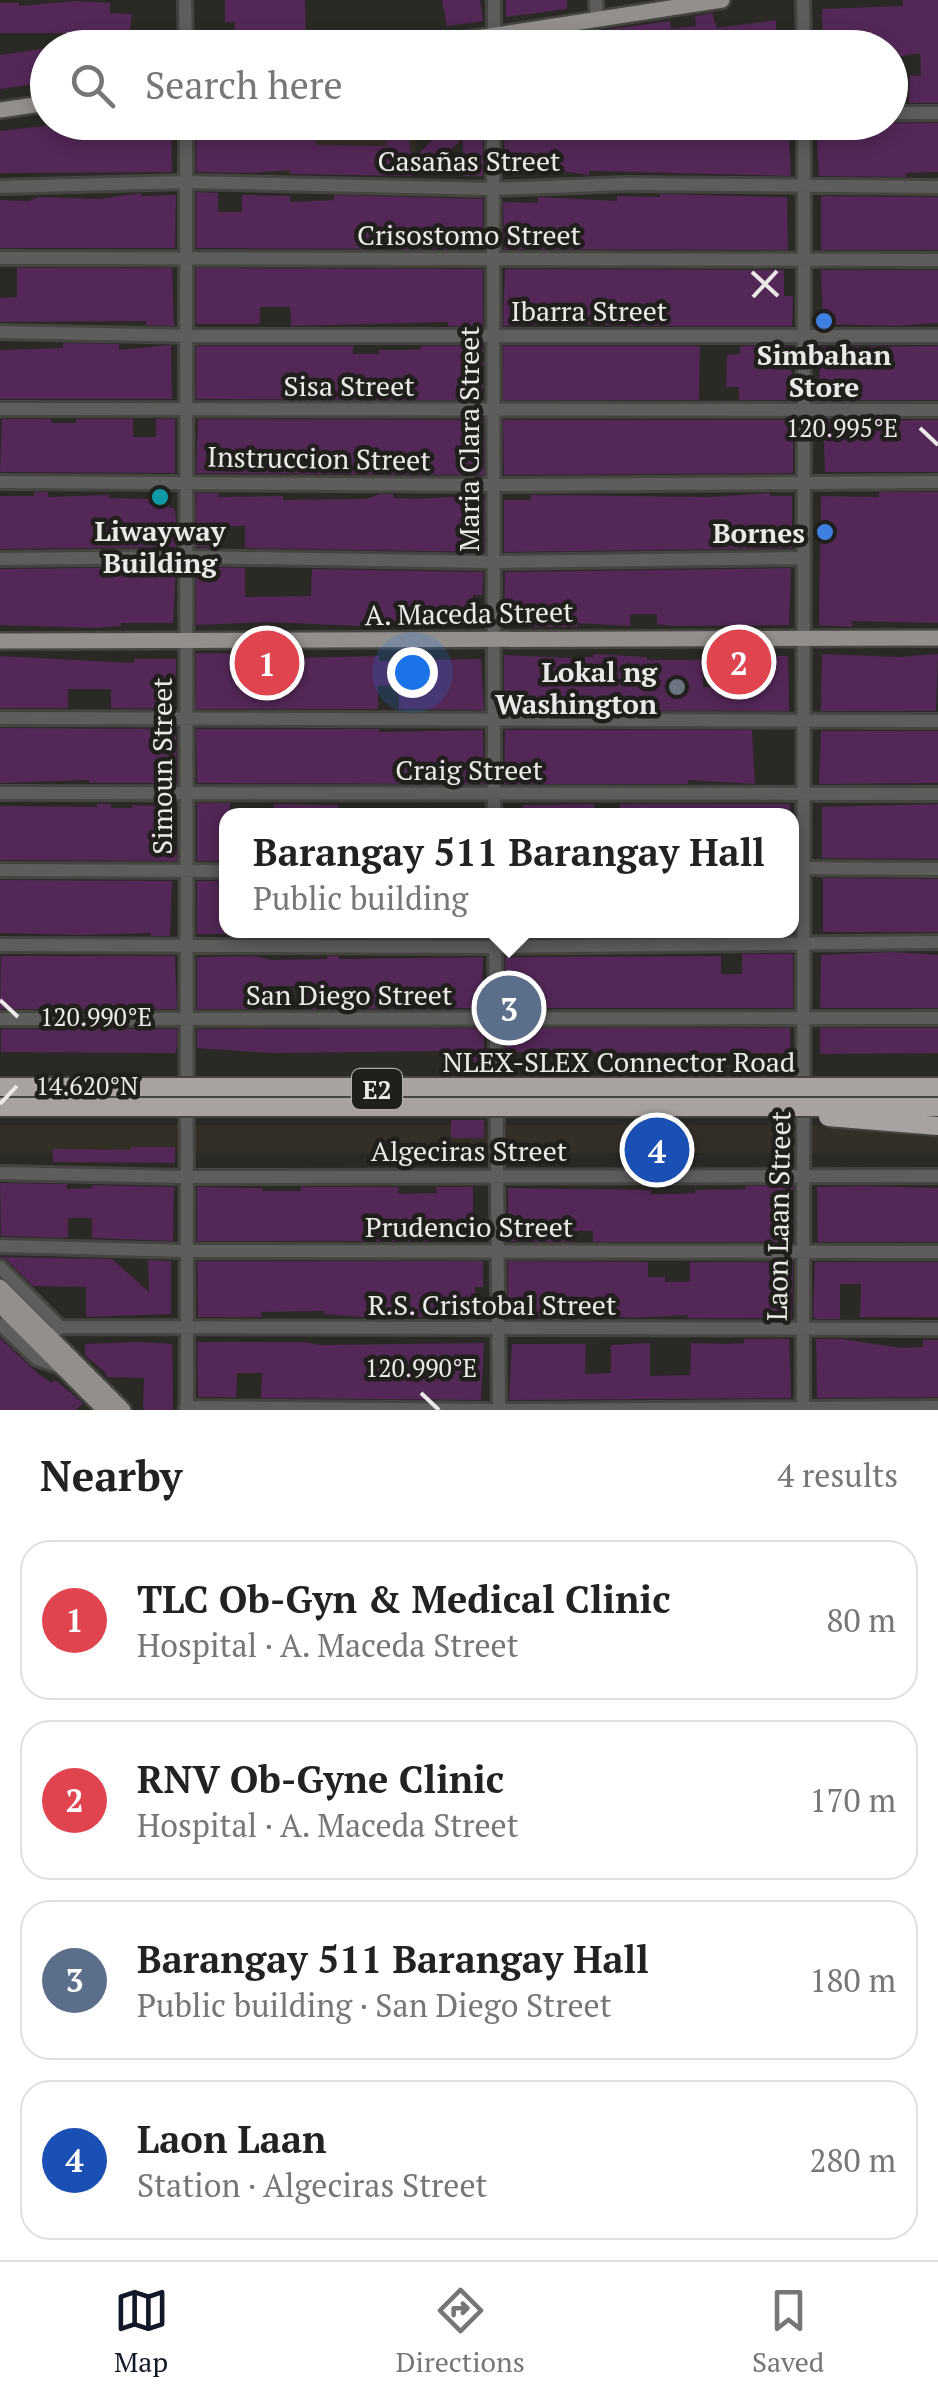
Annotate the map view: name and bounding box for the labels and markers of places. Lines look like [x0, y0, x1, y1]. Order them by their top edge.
marker: Simbahan Store [813, 310, 835, 332]
place label: Simbahan Store [757, 336, 891, 405]
marker: Liwayway Building [149, 486, 171, 508]
place label: Liwayway Building [94, 512, 227, 581]
place label: Bornes [712, 514, 805, 551]
marker: Bornes [814, 521, 836, 543]
pin: 2 [706, 624, 772, 700]
pin: 1 [234, 626, 300, 700]
place label: Lokal ng Washington [495, 653, 658, 722]
marker: Lokal ng Washington [666, 676, 688, 698]
pin: 3 [476, 970, 542, 1046]
pin: 4 [624, 1112, 690, 1188]

